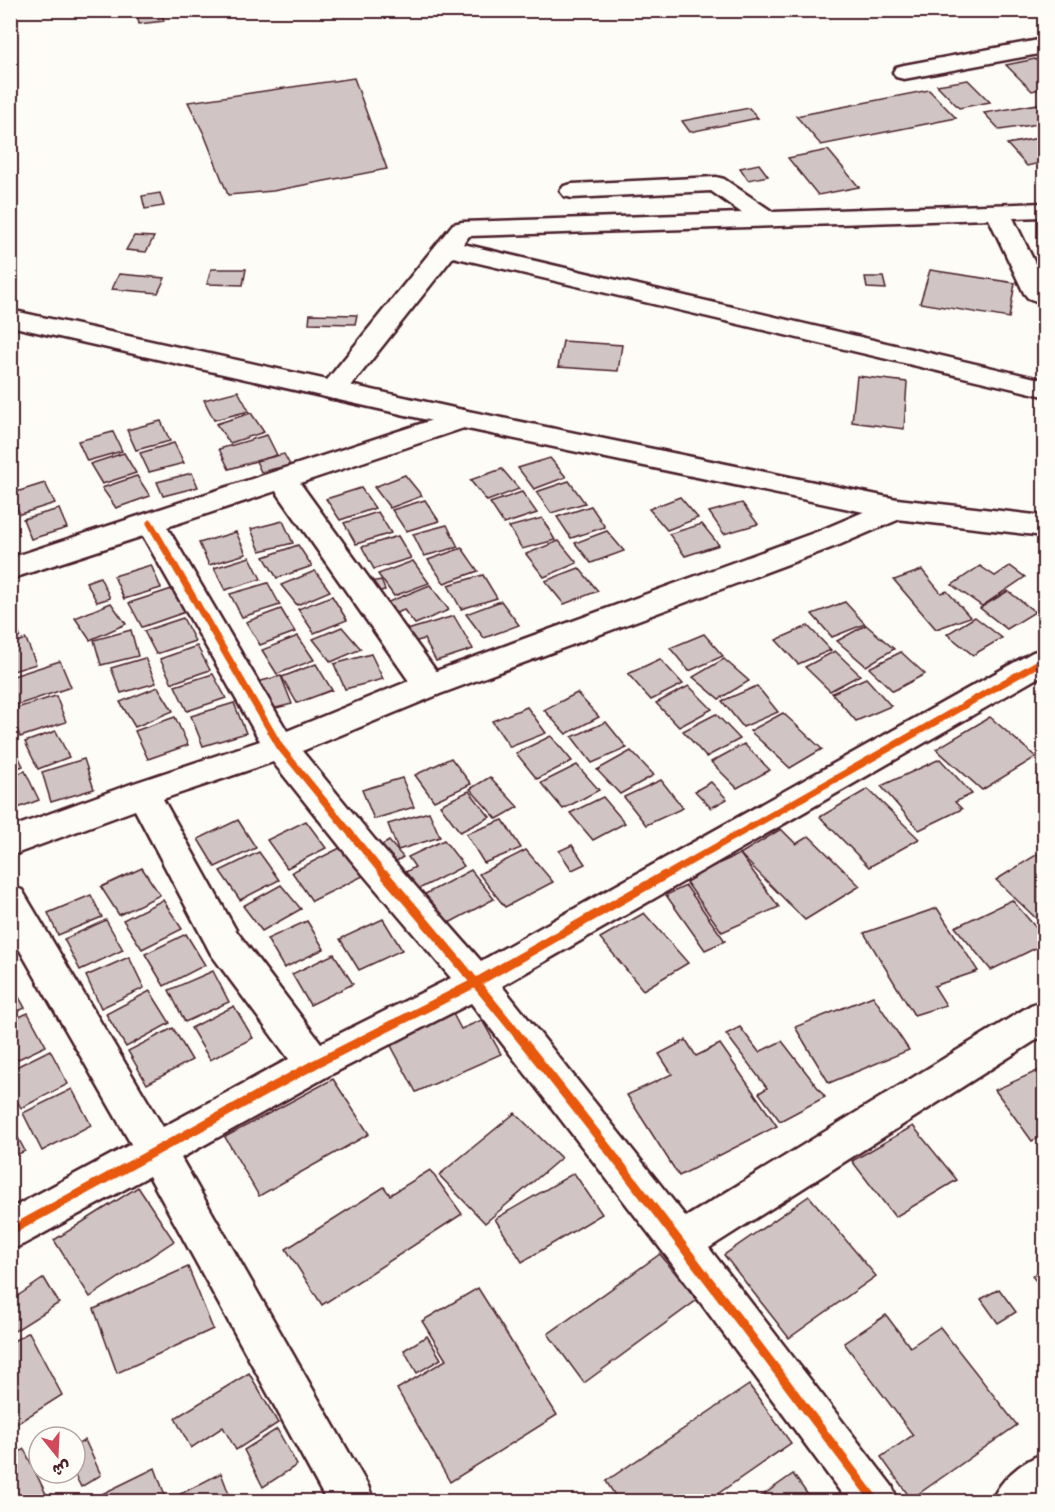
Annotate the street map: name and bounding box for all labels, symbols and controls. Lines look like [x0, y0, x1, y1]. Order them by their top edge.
north arrow [27, 1425, 87, 1485]
text: ش [49, 1452, 74, 1485]

